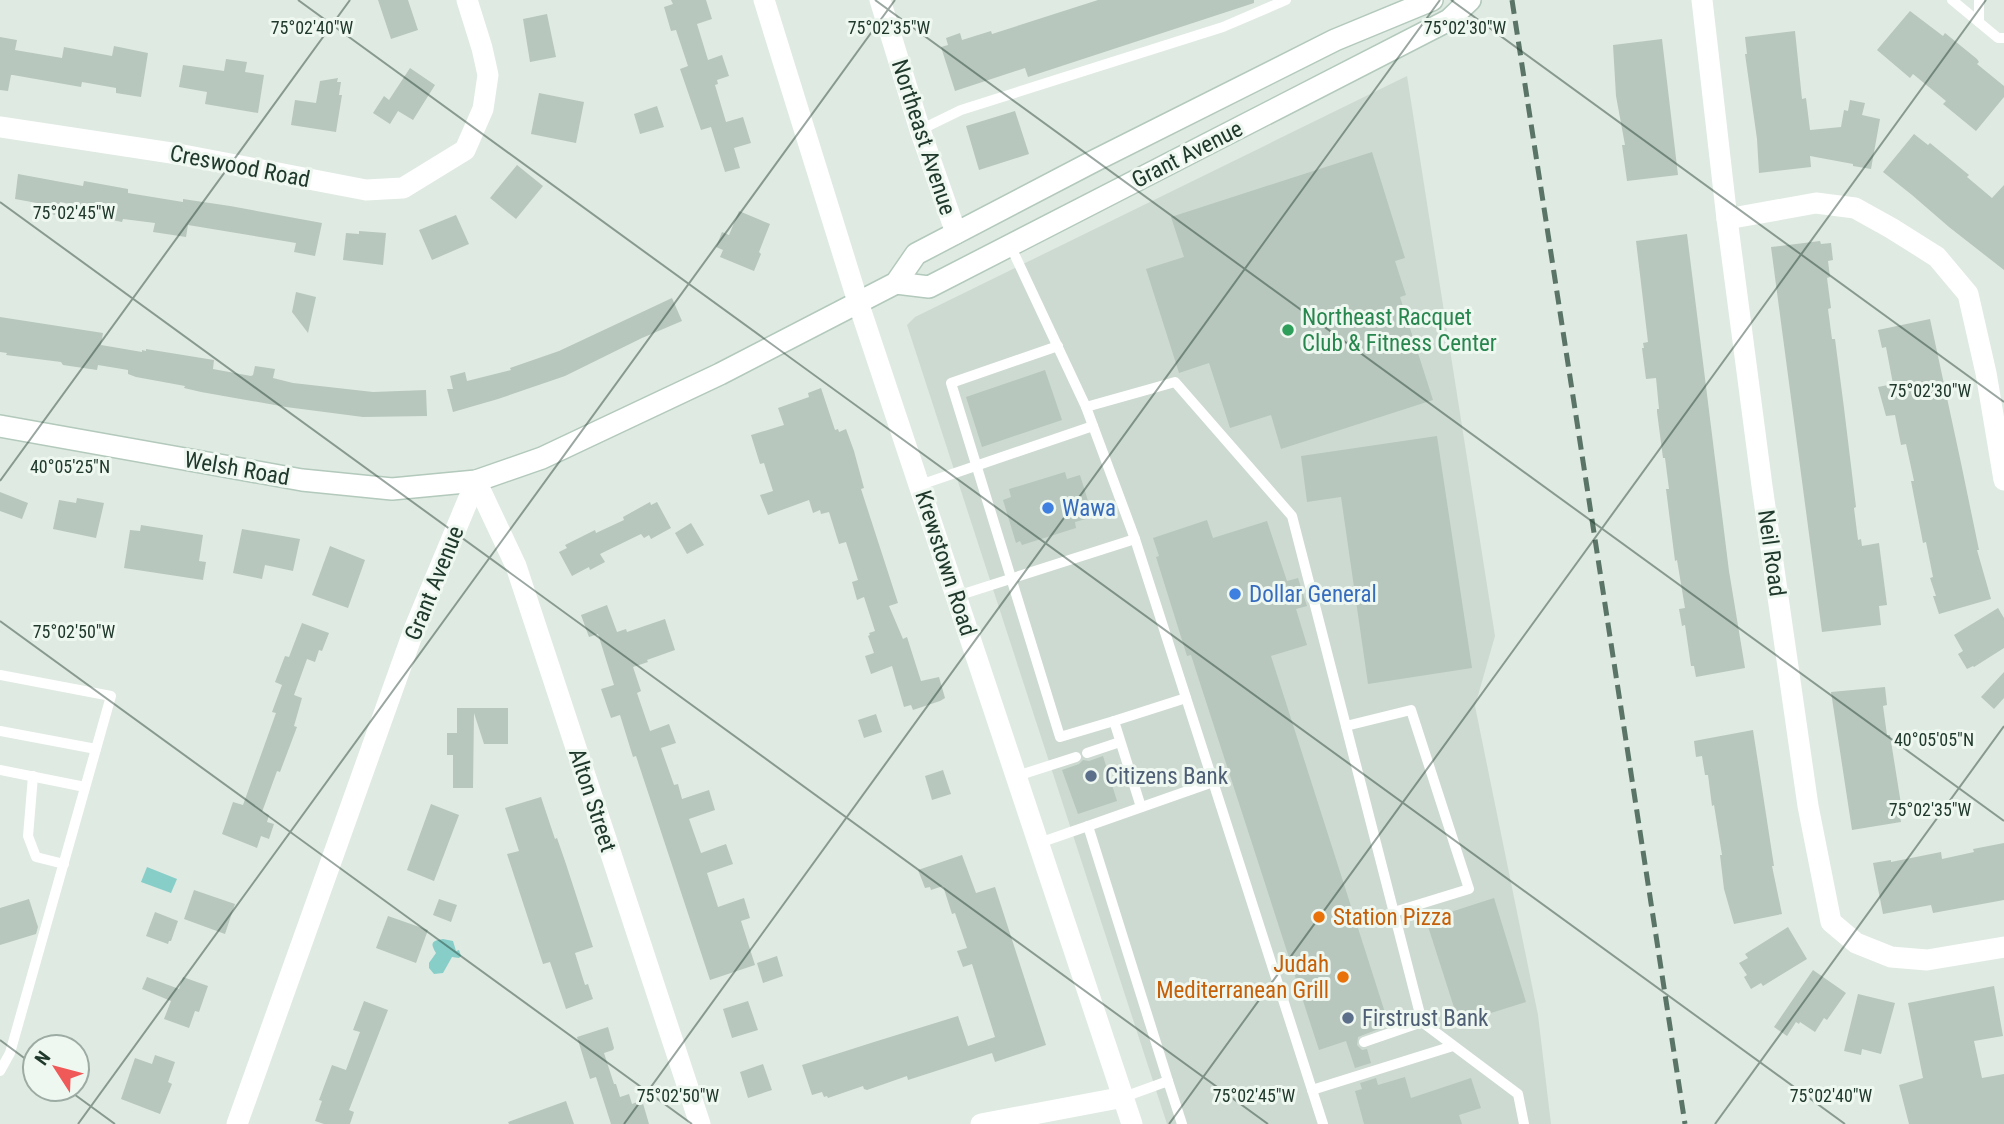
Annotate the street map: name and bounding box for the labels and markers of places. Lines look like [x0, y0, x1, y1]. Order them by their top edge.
place label: Northeast Racquet Club & Fitness Center [1302, 304, 1497, 357]
marker: Northeast Racquet Club & Fitness Center [1280, 322, 1296, 338]
place label: Wawa [1062, 495, 1116, 522]
marker: Wawa [1040, 500, 1056, 516]
place label: Dollar General [1249, 581, 1377, 608]
marker: Dollar General [1227, 586, 1243, 602]
place label: Citizens Bank [1105, 763, 1229, 790]
marker: Citizens Bank [1083, 768, 1099, 784]
place label: Station Pizza [1333, 904, 1452, 931]
marker: Station Pizza [1311, 909, 1327, 925]
place label: Judah Mediterranean Grill [1156, 951, 1329, 1004]
marker: Judah Mediterranean Grill [1335, 969, 1351, 985]
place label: Firstrust Bank [1362, 1005, 1489, 1032]
marker: Firstrust Bank [1340, 1010, 1356, 1026]

